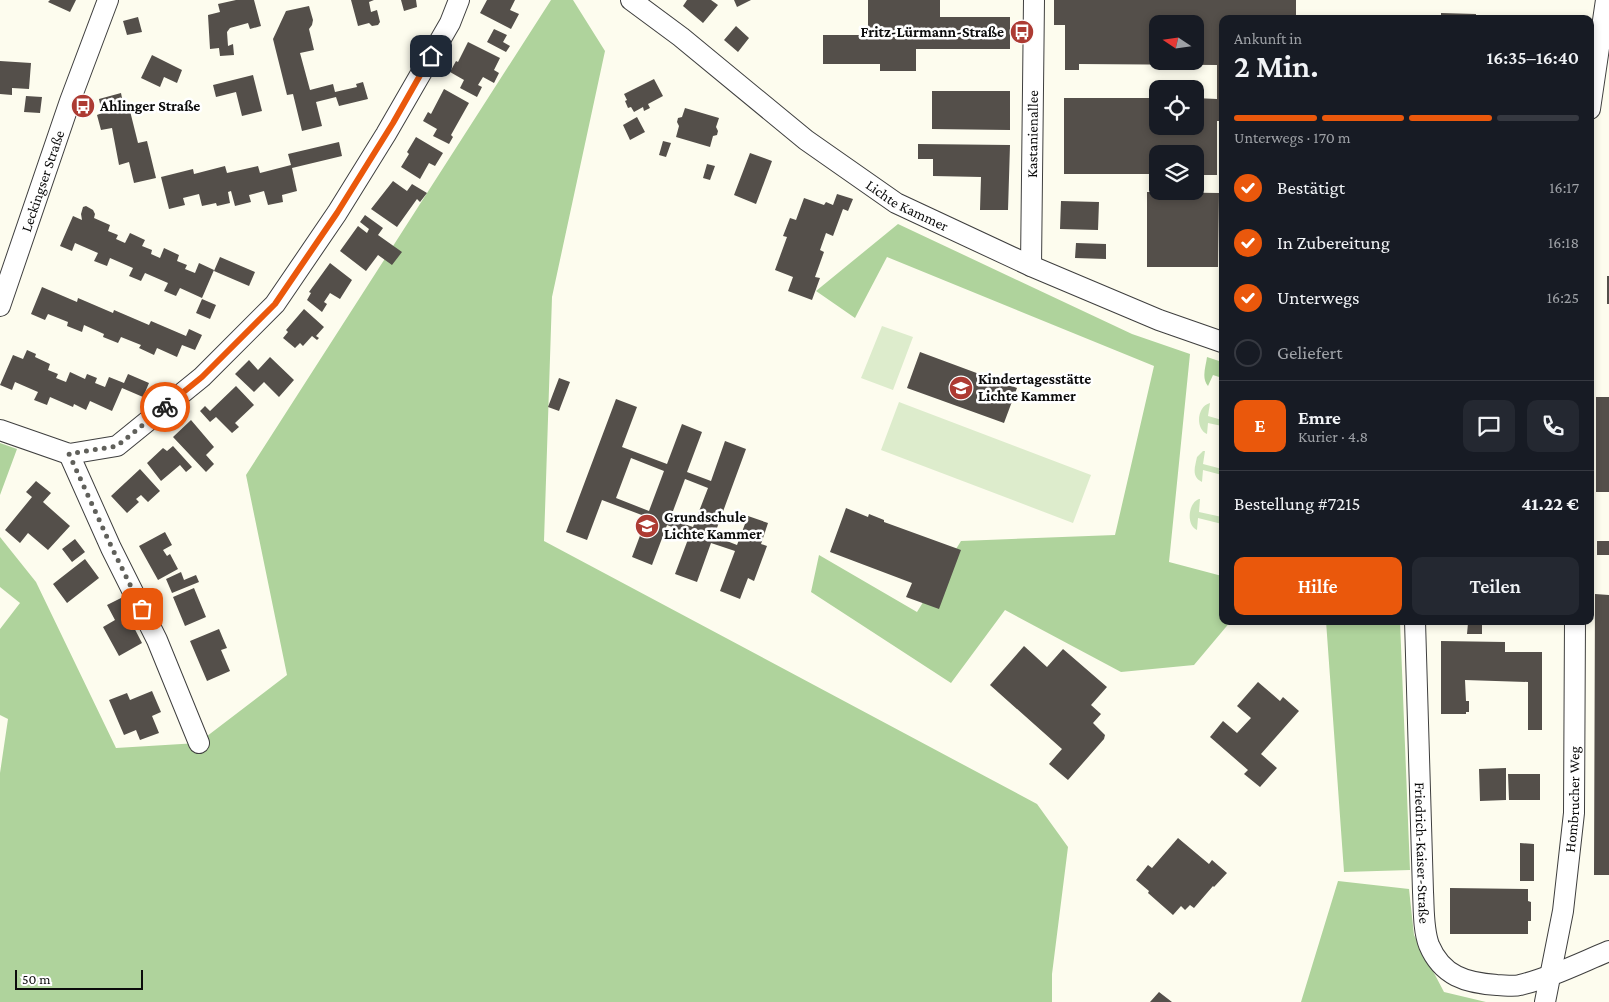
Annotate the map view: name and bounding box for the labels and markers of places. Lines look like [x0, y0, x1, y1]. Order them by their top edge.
bus stop icon: Fritz-Lürmann-Straße [1009, 19, 1035, 45]
place label: Fritz-Lürmann-Straße [861, 24, 1004, 40]
pin [410, 35, 452, 77]
bus stop icon: Ahlinger Straße [70, 93, 96, 119]
place label: Ahlinger Straße [99, 98, 200, 114]
place label: Kindertagesstätte Lichte Kammer [978, 371, 1091, 404]
school or university icon: Kindertagesstätte Lichte Kammer [948, 375, 974, 401]
place label: Grundschule Lichte Kammer [664, 509, 762, 542]
school or university icon: Grundschule Lichte Kammer [634, 513, 660, 539]
pin [121, 588, 163, 630]

